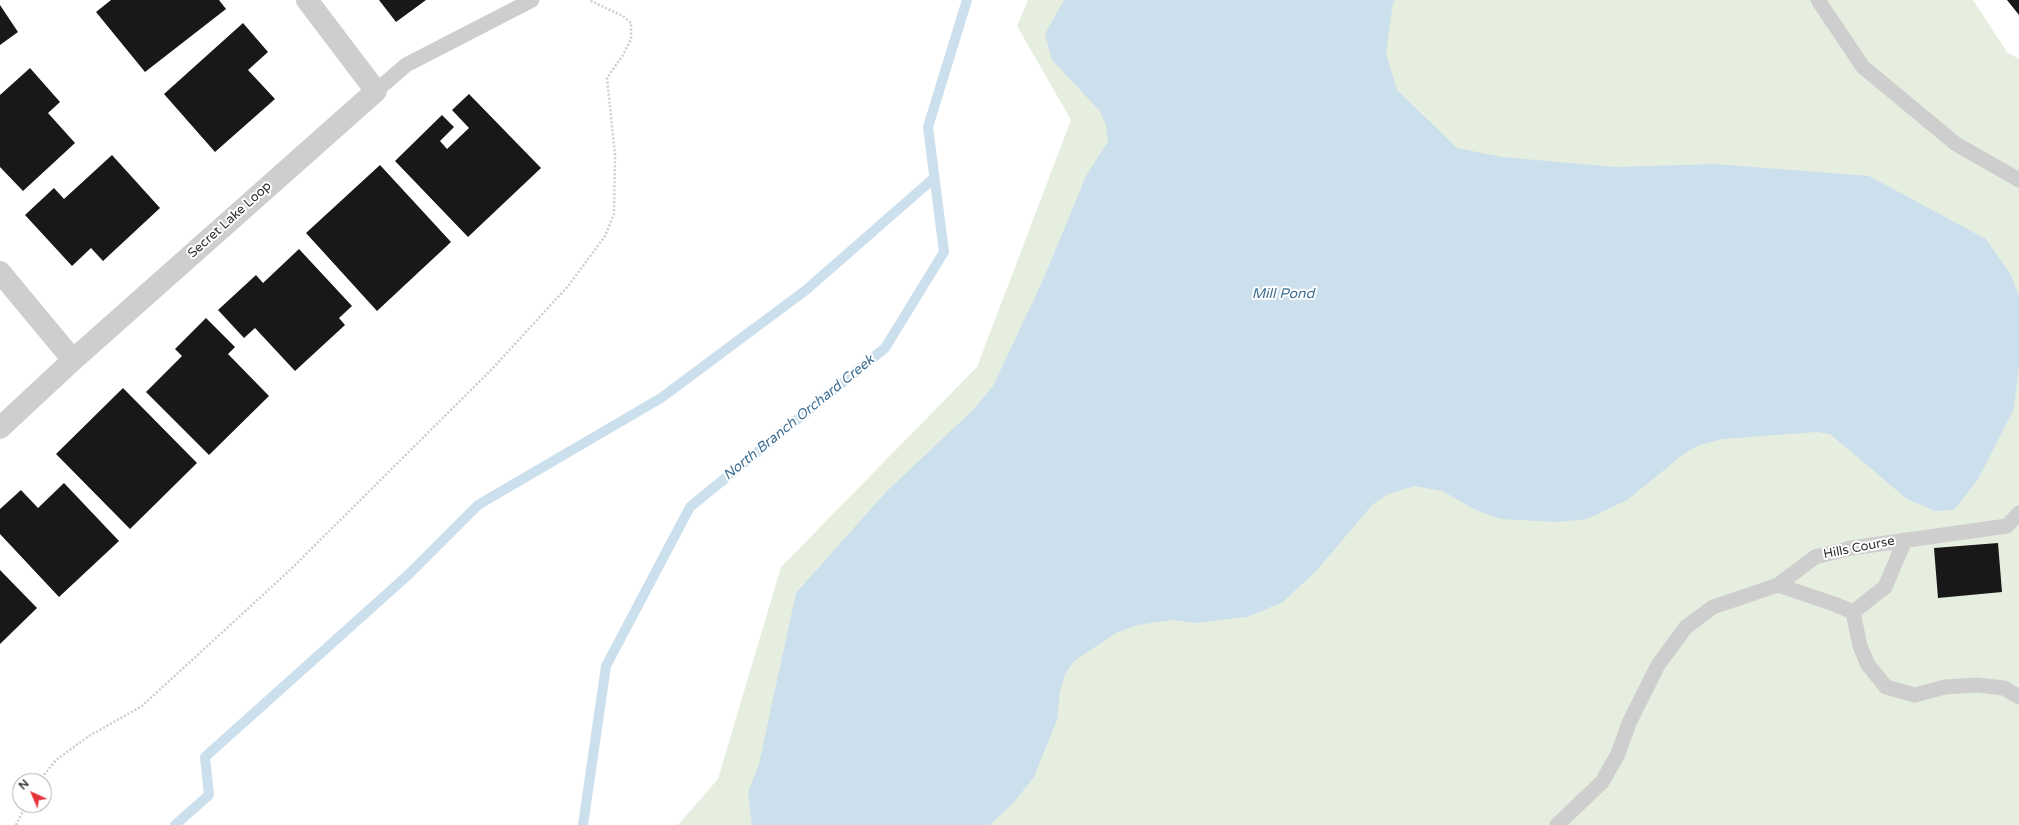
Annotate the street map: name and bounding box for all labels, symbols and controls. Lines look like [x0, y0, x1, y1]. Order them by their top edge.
street label: Secret Lake Loop [185, 178, 275, 262]
water label: Mill Pond [1252, 286, 1314, 302]
water label: North Branch Orchard Creek [720, 352, 878, 484]
street label: Hills Course [1822, 533, 1896, 563]
north arrow [12, 773, 52, 813]
text: N [16, 777, 32, 792]

